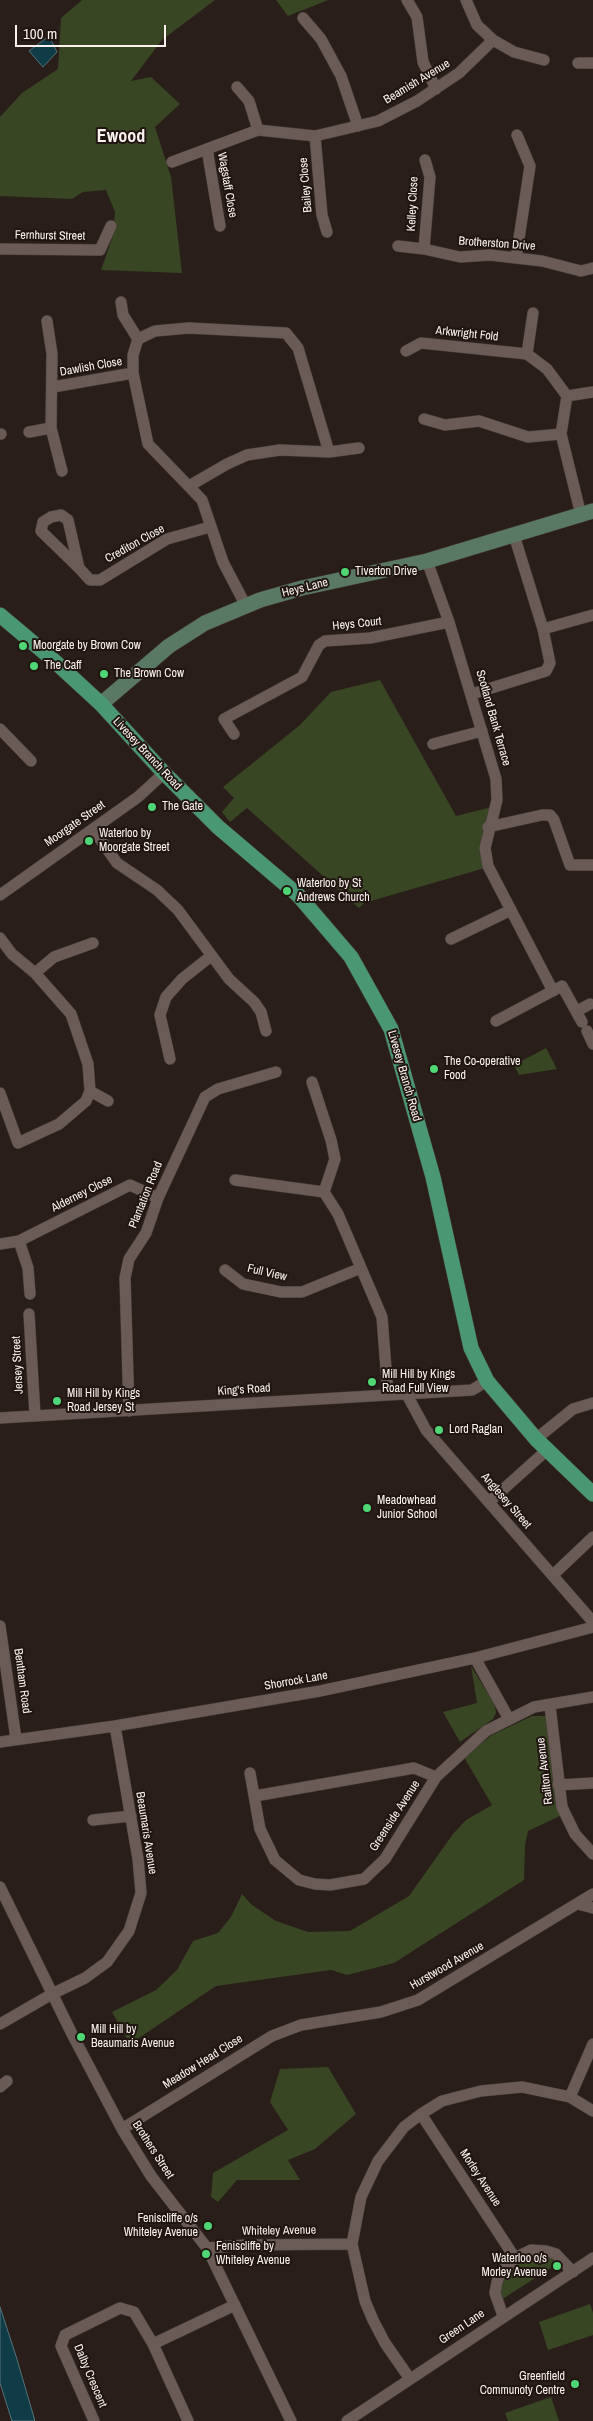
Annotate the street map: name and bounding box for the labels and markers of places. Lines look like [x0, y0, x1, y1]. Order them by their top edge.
place label: Tiverton Drive [355, 565, 417, 579]
marker: Tiverton Drive [339, 566, 351, 578]
place label: Moorgate by Brown Cow [33, 639, 141, 653]
marker: Moorgate by Brown Cow [17, 640, 29, 652]
place label: The Caff [44, 659, 82, 673]
marker: The Caff [28, 660, 40, 672]
place label: The Brown Cow [114, 667, 184, 681]
marker: The Brown Cow [98, 668, 110, 680]
place label: The Gate [162, 800, 203, 814]
marker: The Gate [146, 801, 158, 813]
place label: Waterloo by Moorgate Street [99, 827, 170, 855]
marker: Waterloo by Moorgate Street [83, 835, 95, 847]
place label: Waterloo by St Andrews Church [297, 877, 370, 905]
marker: Waterloo by St Andrews Church [281, 885, 293, 897]
place label: The Co-operative Food [444, 1055, 521, 1083]
marker: The Co-operative Food [428, 1063, 440, 1075]
place label: Mill Hill by Kings Road Full View [382, 1368, 455, 1396]
marker: Mill Hill by Kings Road Full View [366, 1376, 378, 1388]
place label: Mill Hill by Kings Road Jersey St [67, 1387, 140, 1415]
marker: Mill Hill by Kings Road Jersey St [51, 1395, 63, 1407]
place label: Lord Raglan [449, 1423, 503, 1437]
marker: Lord Raglan [433, 1424, 445, 1436]
place label: Meadowhead Junior School [377, 1494, 437, 1522]
marker: Meadowhead Junior School [361, 1502, 373, 1514]
place label: Mill Hill by Beaumaris Avenue [91, 2023, 175, 2051]
marker: Mill Hill by Beaumaris Avenue [75, 2031, 87, 2043]
place label: Feniscliffe o/s Whiteley Avenue [124, 2212, 198, 2240]
marker: Feniscliffe o/s Whiteley Avenue [202, 2220, 214, 2232]
place label: Feniscliffe by Whiteley Avenue [216, 2240, 290, 2268]
marker: Feniscliffe by Whiteley Avenue [200, 2248, 212, 2260]
place label: Waterloo o/s Morley Avenue [482, 2252, 547, 2280]
marker: Waterloo o/s Morley Avenue [551, 2260, 563, 2272]
place label: Greenfield Communoty Centre [480, 2370, 565, 2398]
marker: Greenfield Communoty Centre [569, 2378, 581, 2390]

